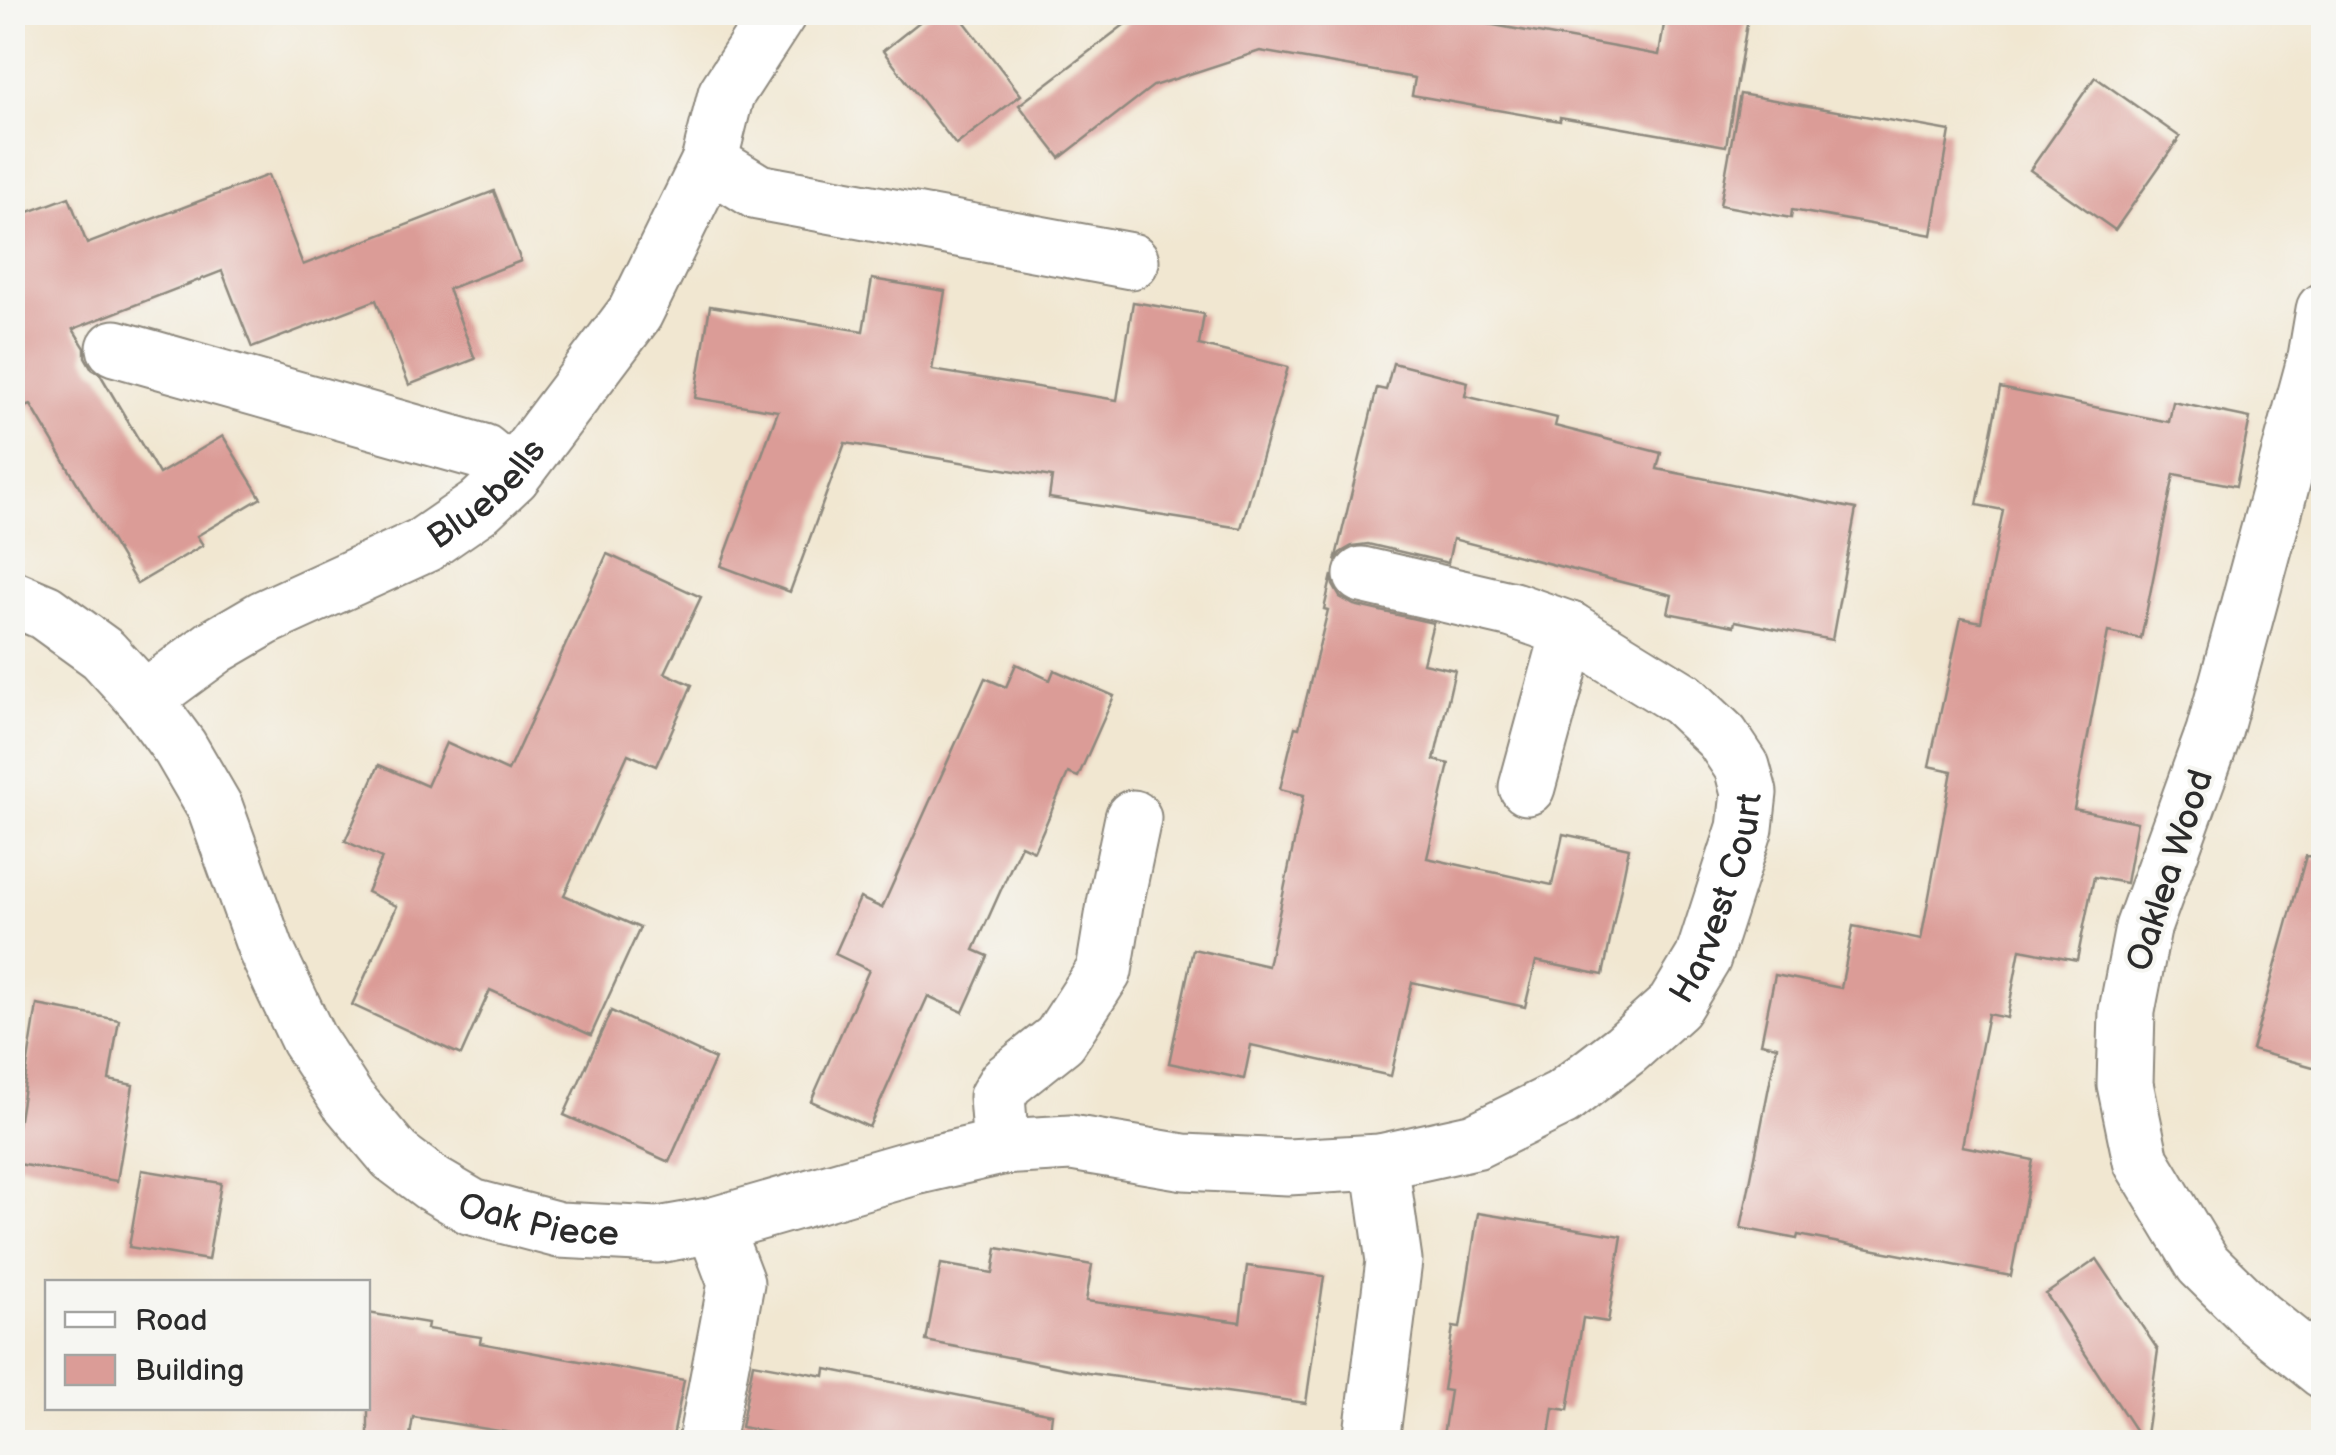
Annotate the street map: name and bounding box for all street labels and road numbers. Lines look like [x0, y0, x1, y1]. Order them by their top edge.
street label: Bluebells [420, 431, 556, 559]
street label: Oaklea Wood [2118, 764, 2223, 977]
street label: Harvest Court [1661, 790, 1772, 1012]
street label: Oak Piece [454, 1184, 620, 1256]

